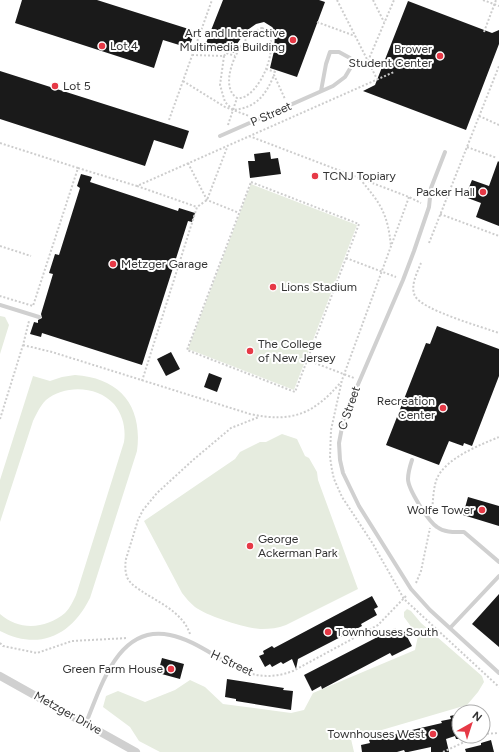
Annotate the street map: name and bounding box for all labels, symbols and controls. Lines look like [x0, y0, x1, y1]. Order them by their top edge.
place label: Art and Interactive Multimedia Building [180, 26, 285, 54]
marker: Art and Interactive Multimedia Building [288, 35, 298, 45]
place label: Lot 4 [110, 39, 139, 53]
marker: Lot 4 [97, 41, 107, 51]
place label: Brower Student Center [349, 42, 432, 70]
marker: Brower Student Center [435, 51, 445, 61]
place label: Lot 5 [63, 79, 91, 93]
marker: Lot 5 [50, 81, 60, 91]
street label: P Street [248, 99, 294, 129]
place label: TCNJ Topiary [323, 169, 397, 183]
marker: TCNJ Topiary [310, 171, 320, 181]
place label: Packer Hall [416, 185, 475, 199]
marker: Packer Hall [478, 187, 488, 197]
place label: Metzger Garage [121, 257, 208, 271]
marker: Metzger Garage [108, 259, 118, 269]
place label: Lions Stadium [281, 280, 357, 294]
marker: Lions Stadium [268, 282, 278, 292]
place label: The College of New Jersey [258, 337, 336, 365]
marker: The College of New Jersey [245, 346, 255, 356]
street label: C Street [335, 384, 363, 432]
place label: Recreation Center [377, 394, 435, 422]
marker: Recreation Center [438, 403, 448, 413]
place label: Wolfe Tower [407, 503, 474, 517]
marker: Wolfe Tower [477, 505, 487, 515]
place label: George Ackerman Park [258, 532, 338, 560]
marker: George Ackerman Park [245, 541, 255, 551]
place label: Townhouses South [336, 625, 438, 639]
marker: Townhouses South [323, 627, 333, 637]
street label: H Street [208, 647, 256, 679]
place label: Green Farm House [62, 662, 163, 676]
marker: Green Farm House [166, 664, 176, 674]
street label: Metzger Drive [32, 689, 105, 738]
north arrow [451, 704, 491, 744]
text: N [470, 709, 484, 724]
place label: Townhouses West [327, 727, 425, 741]
marker: Townhouses West [428, 729, 438, 739]

